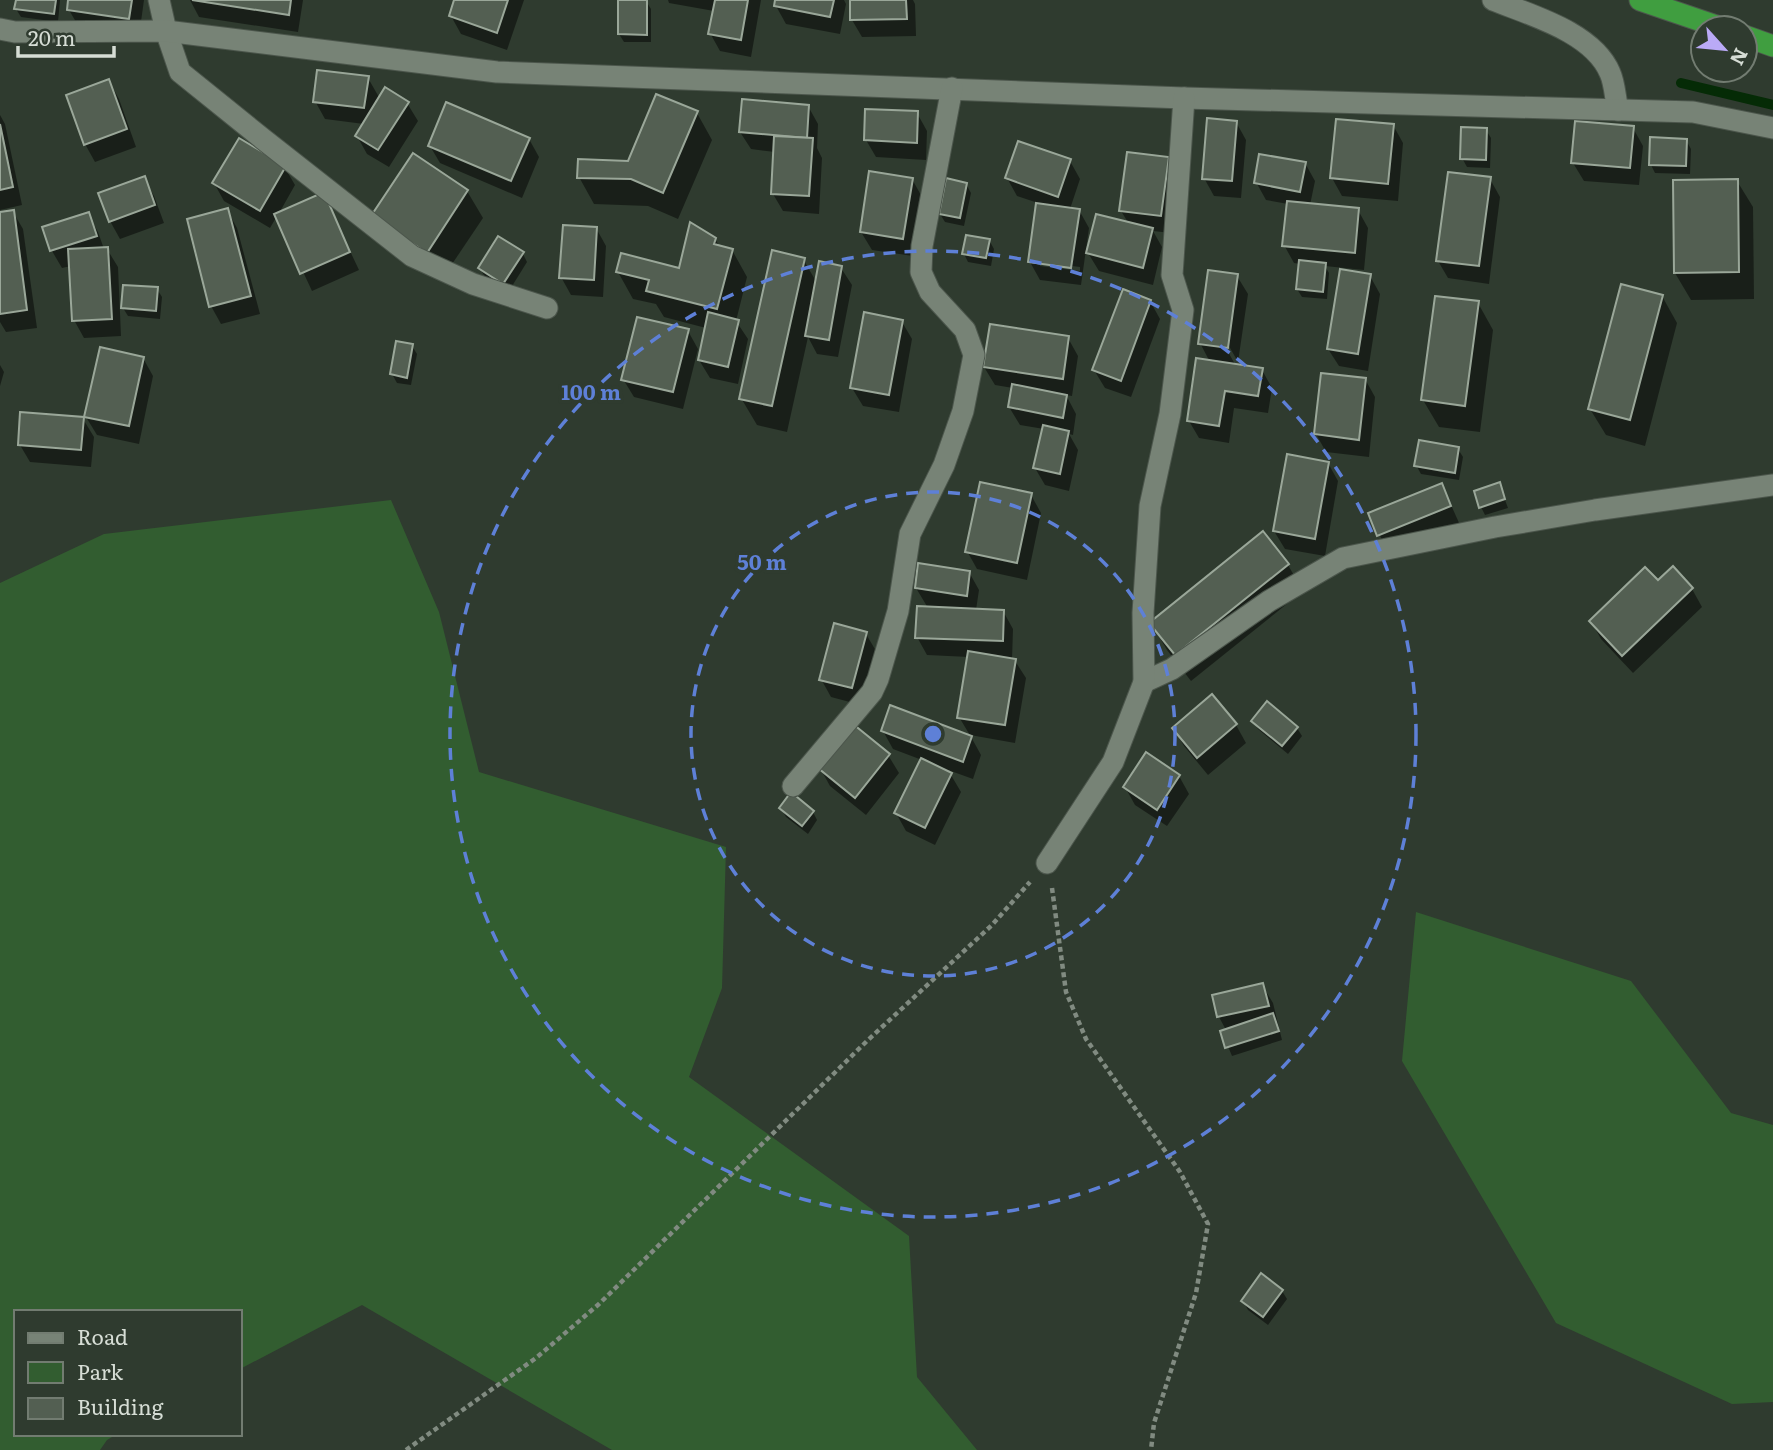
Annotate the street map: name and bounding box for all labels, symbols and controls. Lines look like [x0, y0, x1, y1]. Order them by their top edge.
scale bar [18, 14, 114, 58]
north arrow [1689, 14, 1759, 84]
text: 20 m [28, 21, 75, 52]
text: N [1724, 44, 1756, 71]
text: 100 m [561, 375, 621, 406]
text: 50 m [737, 545, 787, 576]
centre of rings [921, 722, 945, 746]
legend [14, 1310, 242, 1436]
text: Road [77, 1320, 128, 1351]
text: Park [77, 1355, 123, 1386]
text: Building [77, 1390, 164, 1421]

